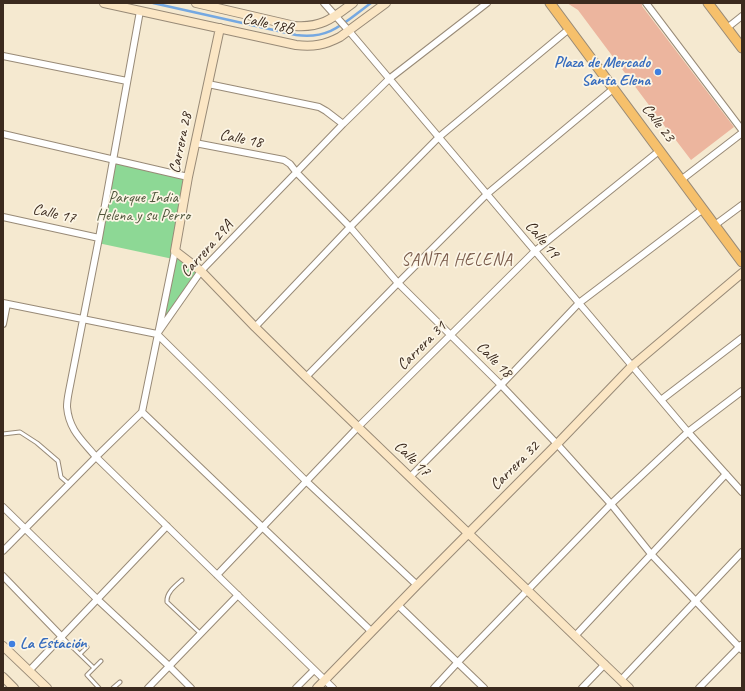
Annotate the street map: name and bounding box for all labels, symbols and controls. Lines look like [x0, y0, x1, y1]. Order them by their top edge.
street label: Calle 18B [241, 9, 295, 39]
place label: Plaza de Mercado Santa Elena [554, 53, 650, 91]
marker: Plaza de Mercado Santa Elena [653, 67, 663, 77]
street label: Calle 23 [637, 100, 679, 146]
street label: Carrera 28 [165, 111, 197, 175]
street label: Calle 18 [218, 125, 264, 153]
park label: Parque India Helena y su Perro [96, 188, 190, 226]
street label: Calle 17 [31, 200, 77, 228]
street label: Carrera 29A [176, 217, 238, 281]
street label: Calle 19 [521, 217, 563, 263]
district label: SANTA HELENA [402, 251, 512, 271]
street label: Carrera 31 [393, 317, 451, 375]
street label: Calle 18 [472, 338, 516, 382]
street label: Calle 17 [390, 437, 434, 481]
street label: Carrera 32 [486, 437, 544, 495]
place label: La Estación [20, 634, 87, 654]
marker: La Estación [7, 639, 17, 649]

